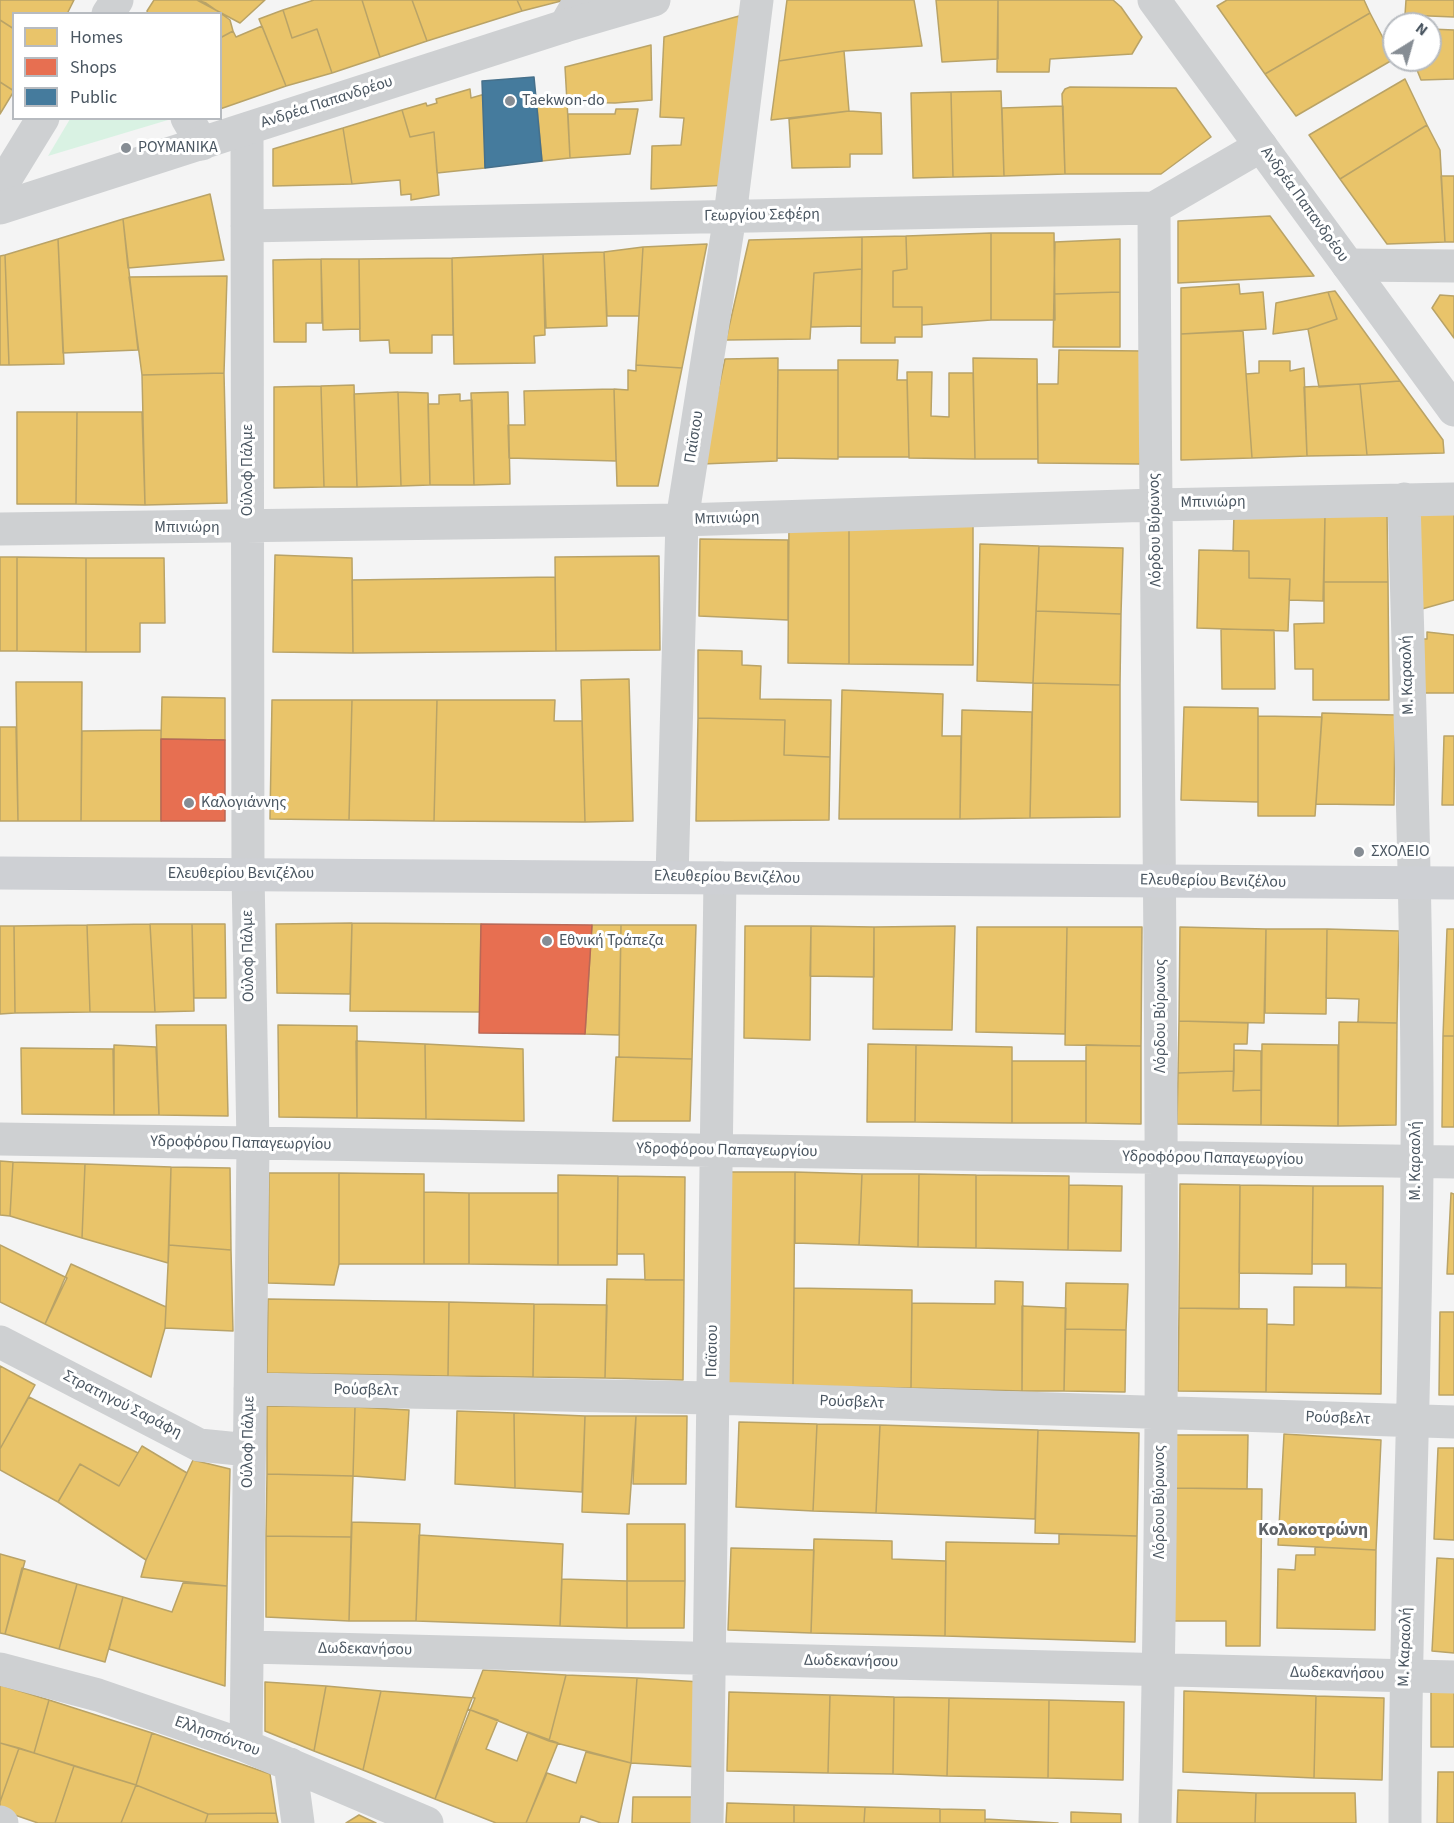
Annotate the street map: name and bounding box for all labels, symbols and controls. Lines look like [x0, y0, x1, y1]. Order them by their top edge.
legend [12, 12, 222, 120]
north arrow [1382, 12, 1442, 72]
text: N [1411, 17, 1432, 41]
text: Homes [70, 25, 123, 50]
text: Shops [70, 55, 117, 80]
street label: Ανδρέα Παπανδρέου [259, 73, 395, 133]
text: Public [70, 85, 117, 110]
place label: Taekwon-do [522, 91, 605, 111]
marker: Taekwon-do [503, 94, 517, 108]
place label: ΡΟΥΜΑΝΙΚΑ [138, 138, 218, 158]
marker: ΡΟΥΜΑΝΙΚΑ [119, 141, 133, 155]
street label: Ανδρέα Παπανδρέου [1256, 144, 1352, 266]
street label: Γεωργίου Σεφέρη [704, 205, 820, 227]
street label: Παϊσιου [681, 409, 709, 465]
street label: Ούλοφ Πάλμε [238, 424, 258, 516]
street label: Λόρδου Βύρωνος [1145, 473, 1167, 587]
street label: Μπινιώρη [1180, 493, 1246, 513]
street label: Μπινιώρη [694, 508, 760, 530]
street label: Μπινιώρη [154, 518, 220, 538]
street label: Μ. Καραολή [1397, 635, 1419, 715]
place label: Καλογιάννης [201, 793, 286, 813]
marker: Καλογιάννης [182, 796, 196, 810]
place label: ΣΧΟΛΕΙΟ [1371, 842, 1430, 862]
marker: ΣΧΟΛΕΙΟ [1352, 845, 1366, 859]
street label: Ελευθερίου Βενιζέλου [168, 864, 314, 884]
street label: Ελευθερίου Βενιζέλου [654, 867, 800, 889]
street label: Ελευθερίου Βενιζέλου [1140, 871, 1286, 893]
street label: Ούλοφ Πάλμε [239, 910, 259, 1002]
place label: Εθνική Τράπεζα [559, 931, 664, 951]
marker: Εθνική Τράπεζα [540, 934, 554, 948]
street label: Λόρδου Βύρωνος [1151, 959, 1171, 1073]
street label: Μ. Καραολή [1406, 1121, 1426, 1201]
street label: Υδροφόρου Παπαγεωργίου [150, 1133, 332, 1155]
street label: Υδροφόρου Παπαγεωργίου [636, 1140, 818, 1162]
street label: Υδροφόρου Παπαγεωργίου [1122, 1148, 1304, 1170]
street label: Παϊσιου [703, 1324, 723, 1378]
street label: Στρατηγού Σαράφη [59, 1367, 185, 1443]
street label: Ρούσβελτ [333, 1381, 399, 1401]
street label: Ρούσβελτ [819, 1392, 885, 1414]
street label: Ούλοφ Πάλμε [239, 1396, 259, 1488]
street label: Ρούσβελτ [1305, 1408, 1371, 1430]
street label: Λόρδου Βύρωνος [1150, 1445, 1170, 1559]
district label: Κολοκοτρώνη [1258, 1520, 1368, 1542]
street label: Μ. Καραολή [1395, 1607, 1417, 1687]
street label: Δωδεκανήσου [318, 1640, 412, 1660]
street label: Δωδεκανήσου [804, 1652, 898, 1672]
street label: Δωδεκανήσου [1290, 1664, 1384, 1684]
street label: Ελλησπόντου [172, 1713, 262, 1761]

